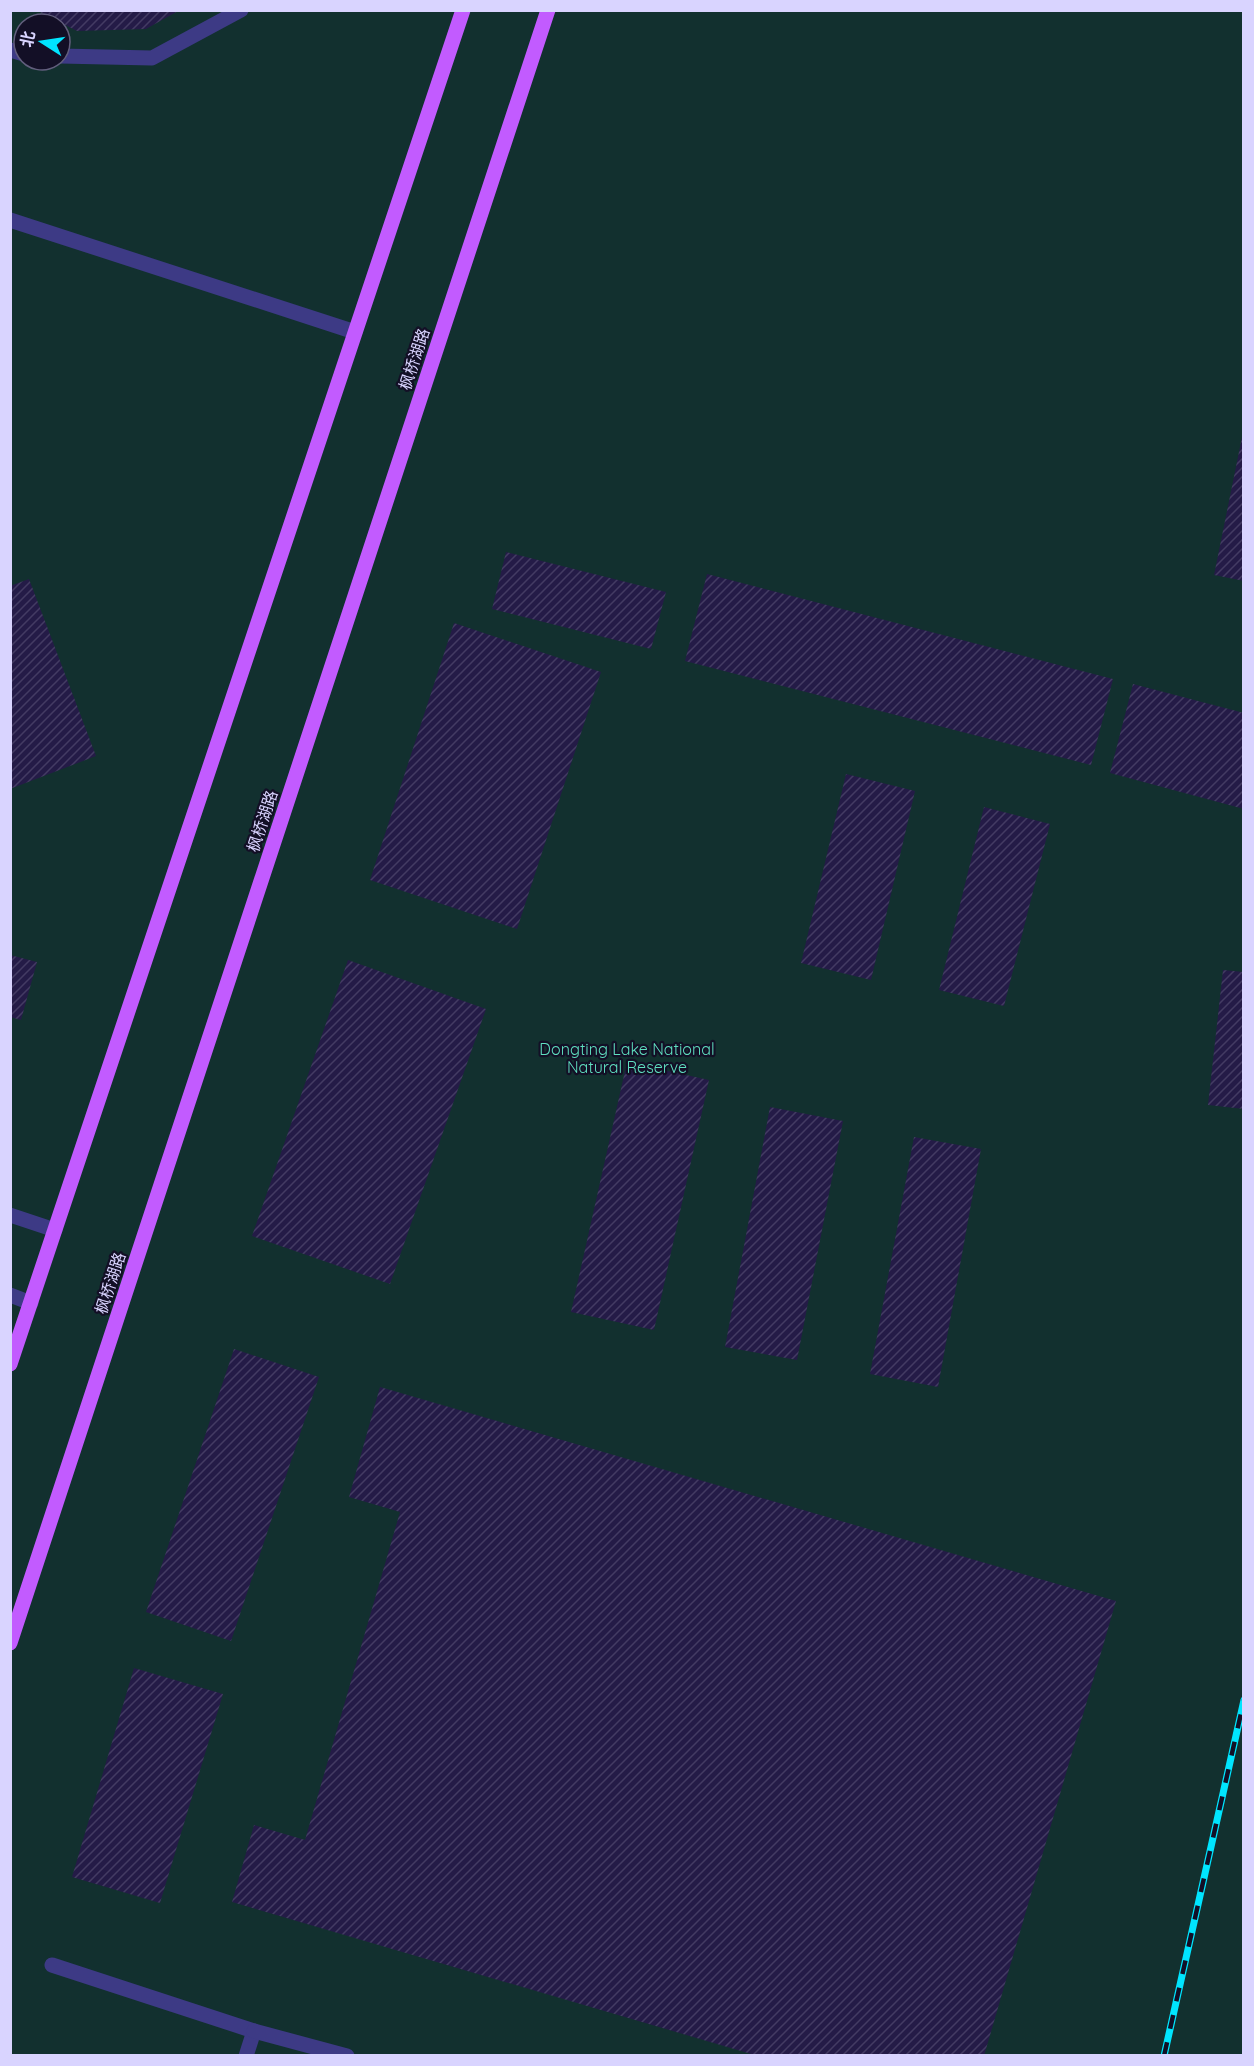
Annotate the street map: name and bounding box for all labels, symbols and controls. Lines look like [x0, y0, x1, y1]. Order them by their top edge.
north arrow [12, 12, 72, 72]
text: 北 [16, 29, 39, 49]
street label: 枫桥湖路 [395, 325, 433, 393]
street label: 枫桥湖路 [243, 787, 281, 855]
park label: Dongting Lake National Natural Reserve [539, 1039, 715, 1077]
street label: 枫桥湖路 [91, 1249, 129, 1317]

